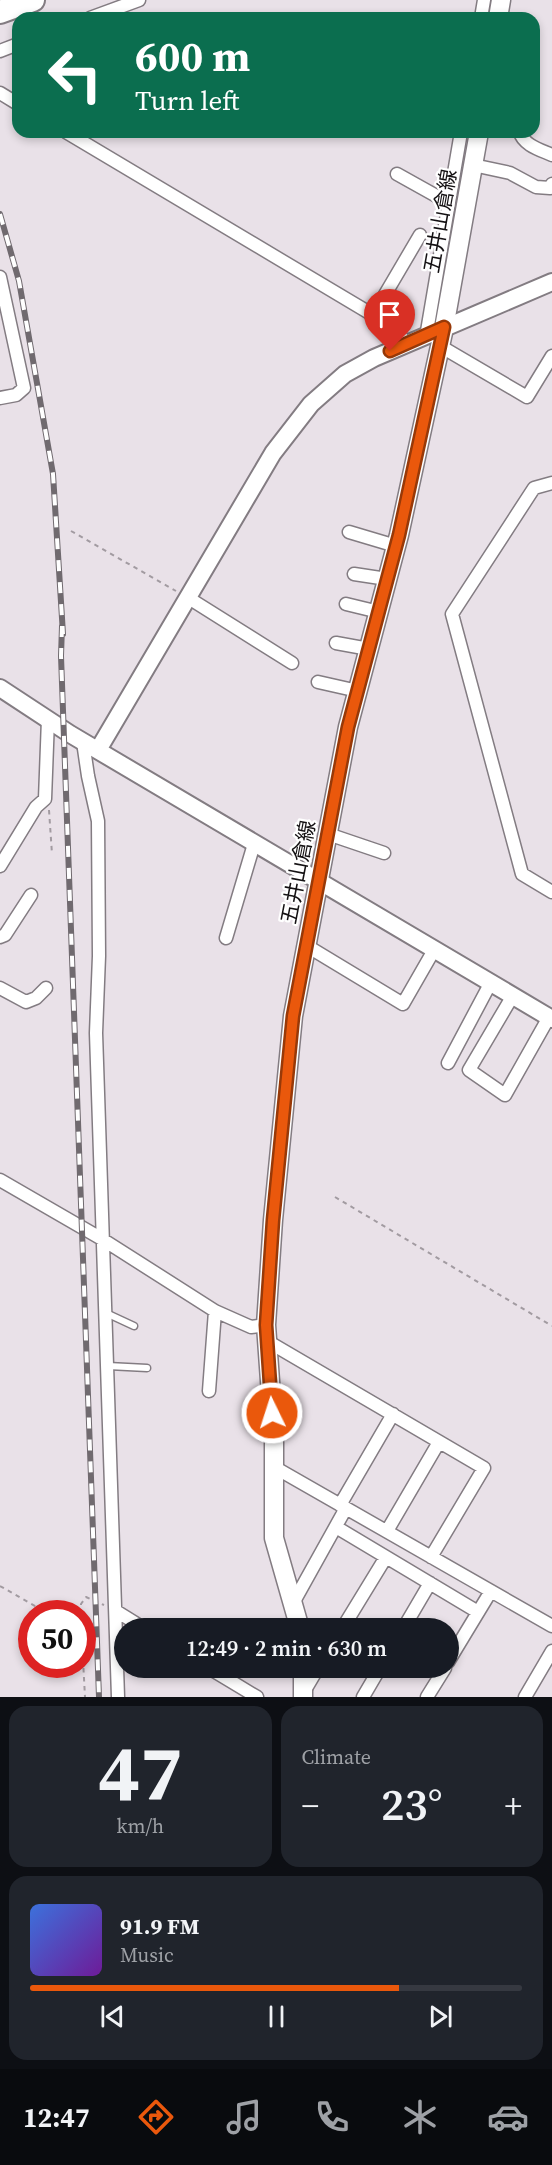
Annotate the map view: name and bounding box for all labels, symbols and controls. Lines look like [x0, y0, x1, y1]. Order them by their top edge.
text: 600 m [135, 27, 250, 85]
icon: left [36, 36, 114, 114]
text: Turn left [135, 82, 239, 119]
street label: 五井山倉線 [417, 167, 463, 275]
pin [364, 289, 415, 351]
icon: arrive [373, 298, 406, 331]
street label: 五井山倉線 [274, 818, 322, 926]
position arrow [240, 1381, 304, 1445]
speed limit sign: 50 [18, 1600, 96, 1678]
text: 12:49 · 2 min · 630 m [186, 1633, 387, 1663]
text: 47 [98, 1719, 183, 1826]
text: Climate [302, 1743, 371, 1771]
text: 23° [381, 1773, 443, 1835]
text: − [302, 1783, 319, 1828]
text: + [505, 1783, 522, 1828]
text: km/h [116, 1812, 164, 1840]
text: 91.9 FM [120, 1911, 199, 1941]
text: Music [120, 1941, 174, 1969]
icon: previous [96, 2000, 129, 2033]
icon: pause [260, 2000, 293, 2033]
icon: next [424, 2000, 457, 2033]
icon: directions [135, 2096, 177, 2138]
icon: music [223, 2096, 265, 2138]
icon: phone [311, 2096, 353, 2138]
icon: climate [399, 2096, 441, 2138]
icon: car [487, 2096, 529, 2138]
text: 12:47 [23, 2099, 90, 2136]

